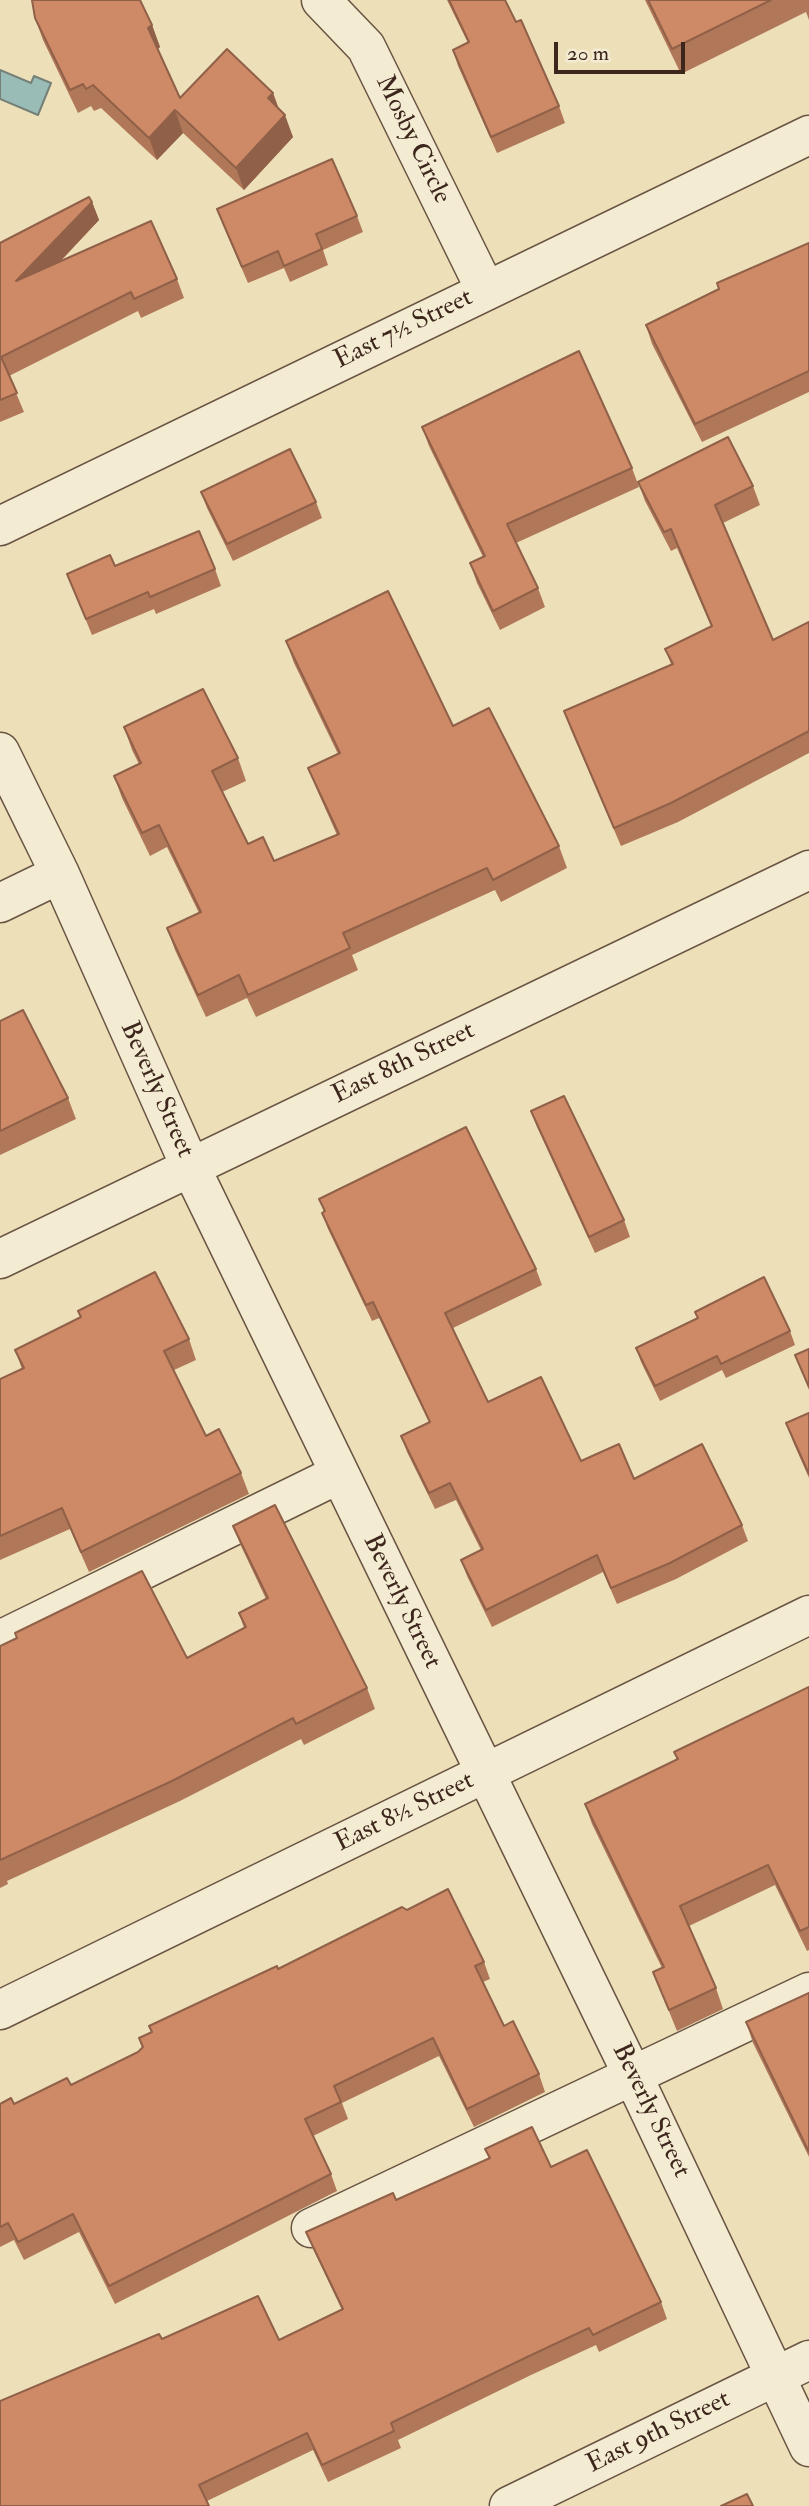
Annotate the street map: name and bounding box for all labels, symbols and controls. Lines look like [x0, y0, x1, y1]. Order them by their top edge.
scale bar [557, 28, 688, 72]
text: 20 m [567, 40, 609, 67]
street label: Mosby Circle [368, 71, 456, 209]
street label: East 7½ Street [330, 283, 478, 377]
street label: East 8th Street [328, 1016, 480, 1112]
street label: Beverly Street [112, 1017, 200, 1163]
street label: Beverly Street [355, 1530, 447, 1674]
street label: East 8½ Street [331, 1766, 479, 1860]
street label: Beverly Street [604, 2039, 696, 2183]
street label: East 9th Street [582, 2385, 736, 2481]

